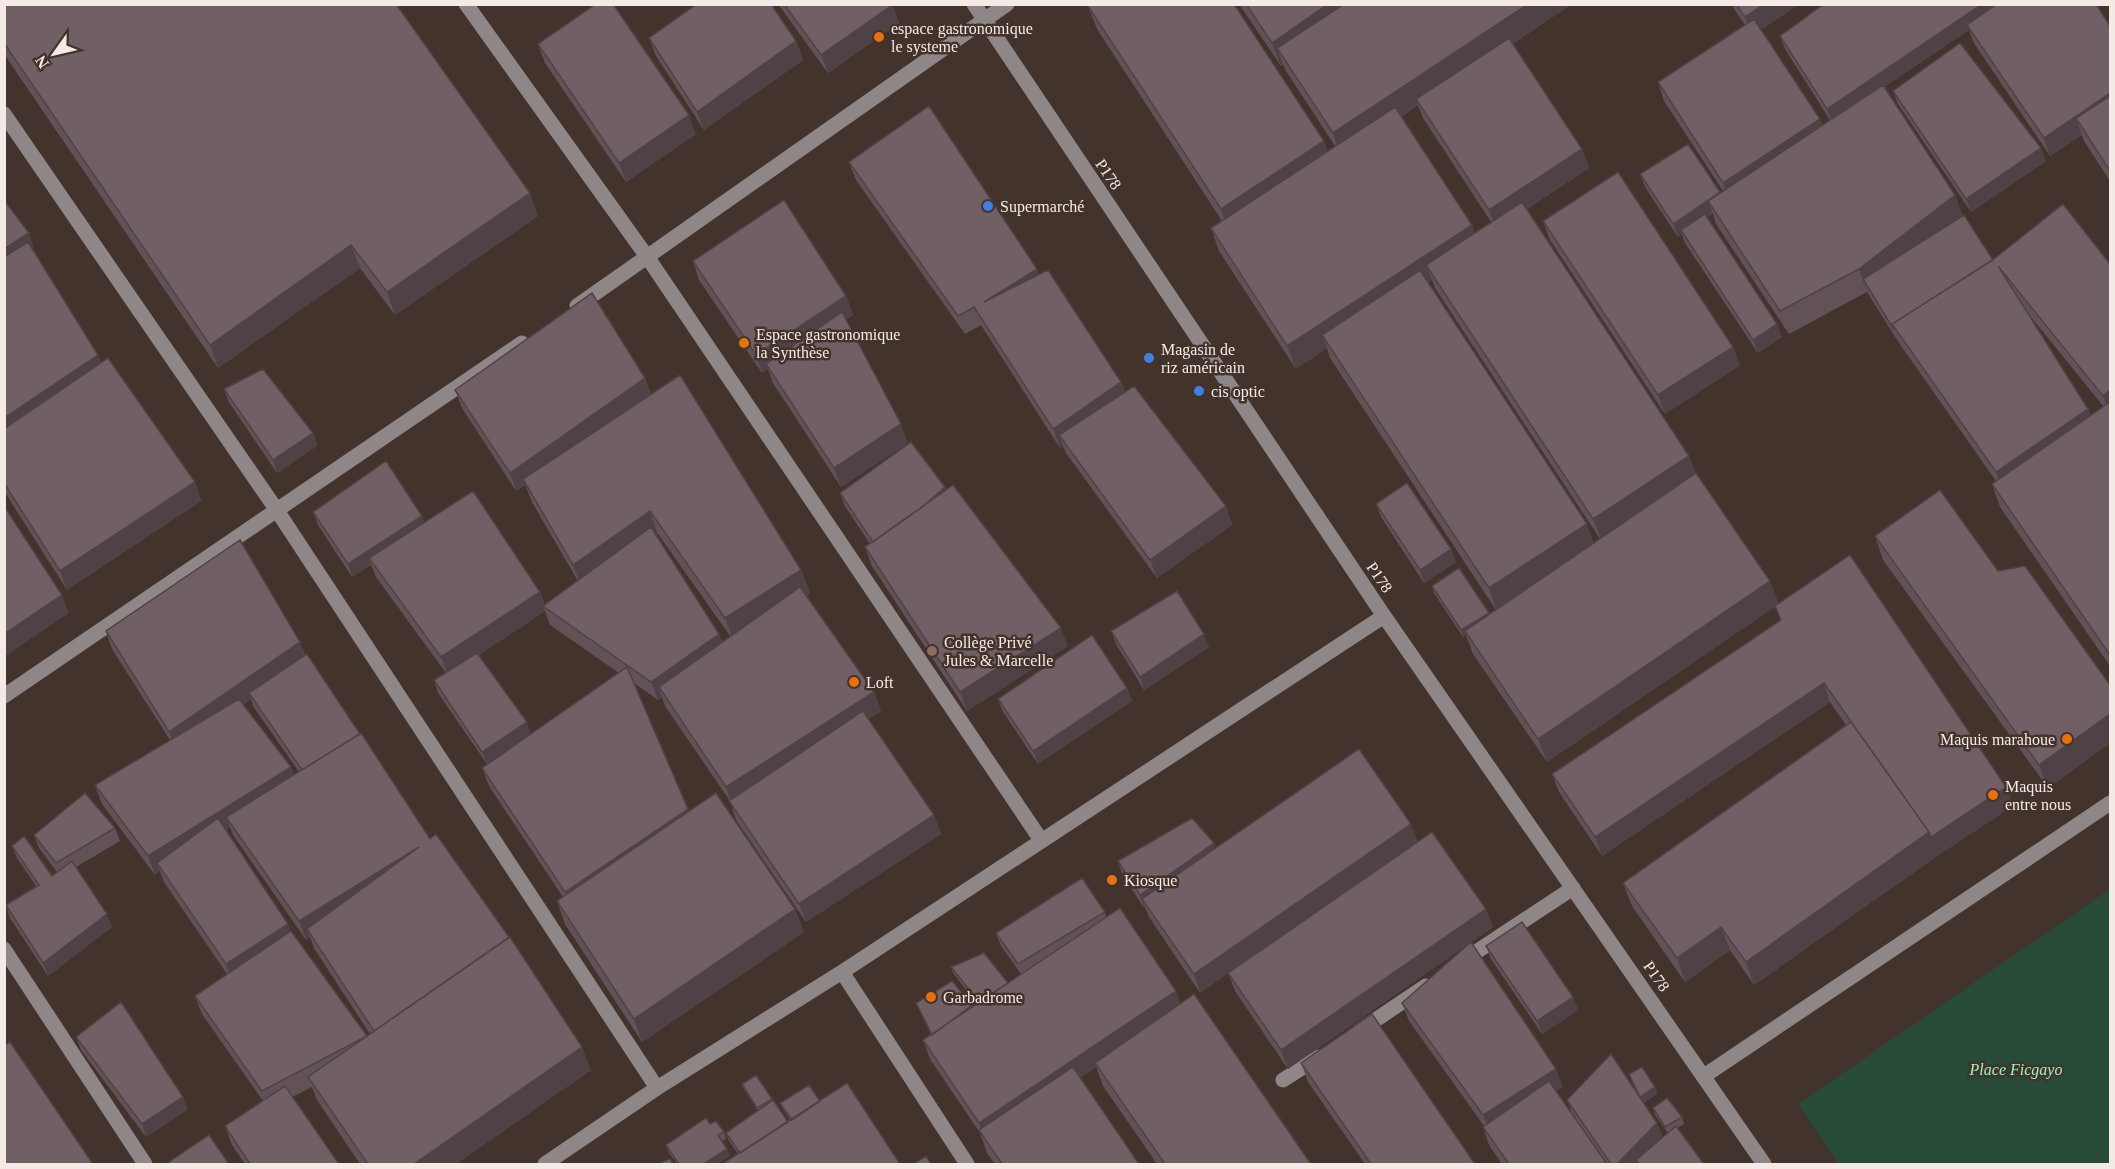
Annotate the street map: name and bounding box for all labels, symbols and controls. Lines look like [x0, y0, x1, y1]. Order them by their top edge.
place label: espace gastronomique le systeme [891, 20, 1033, 56]
north arrow [24, 24, 84, 84]
marker: espace gastronomique le systeme [872, 30, 886, 44]
text: N [31, 52, 52, 72]
street label: P178 [1092, 156, 1125, 193]
place label: Supermarché [1000, 198, 1084, 216]
marker: Supermarché [981, 199, 995, 213]
place label: Espace gastronomique la Synthèse [756, 326, 900, 362]
marker: Espace gastronomique la Synthèse [737, 336, 751, 350]
place label: Magasin de riz américain [1161, 341, 1245, 376]
marker: Magasin de riz américain [1142, 351, 1156, 365]
place label: cis optic [1211, 383, 1265, 401]
marker: cis optic [1192, 384, 1206, 398]
street label: P178 [1363, 559, 1396, 596]
place label: Collège Privé Jules & Marcelle [944, 634, 1053, 669]
marker: Collège Privé Jules & Marcelle [925, 644, 939, 658]
place label: Loft [866, 674, 894, 691]
marker: Loft [847, 675, 861, 689]
place label: Maquis marahoue [1940, 731, 2055, 749]
marker: Maquis marahoue [2060, 732, 2074, 746]
place label: Maquis entre nous [2005, 778, 2071, 813]
marker: Maquis entre nous [1986, 788, 2000, 802]
place label: Kiosque [1124, 872, 1177, 890]
marker: Kiosque [1105, 873, 1119, 887]
street label: P178 [1640, 958, 1673, 995]
place label: Garbadrome [943, 989, 1023, 1006]
marker: Garbadrome [924, 990, 938, 1004]
park label: Place Ficgayo [1969, 1061, 2062, 1079]

